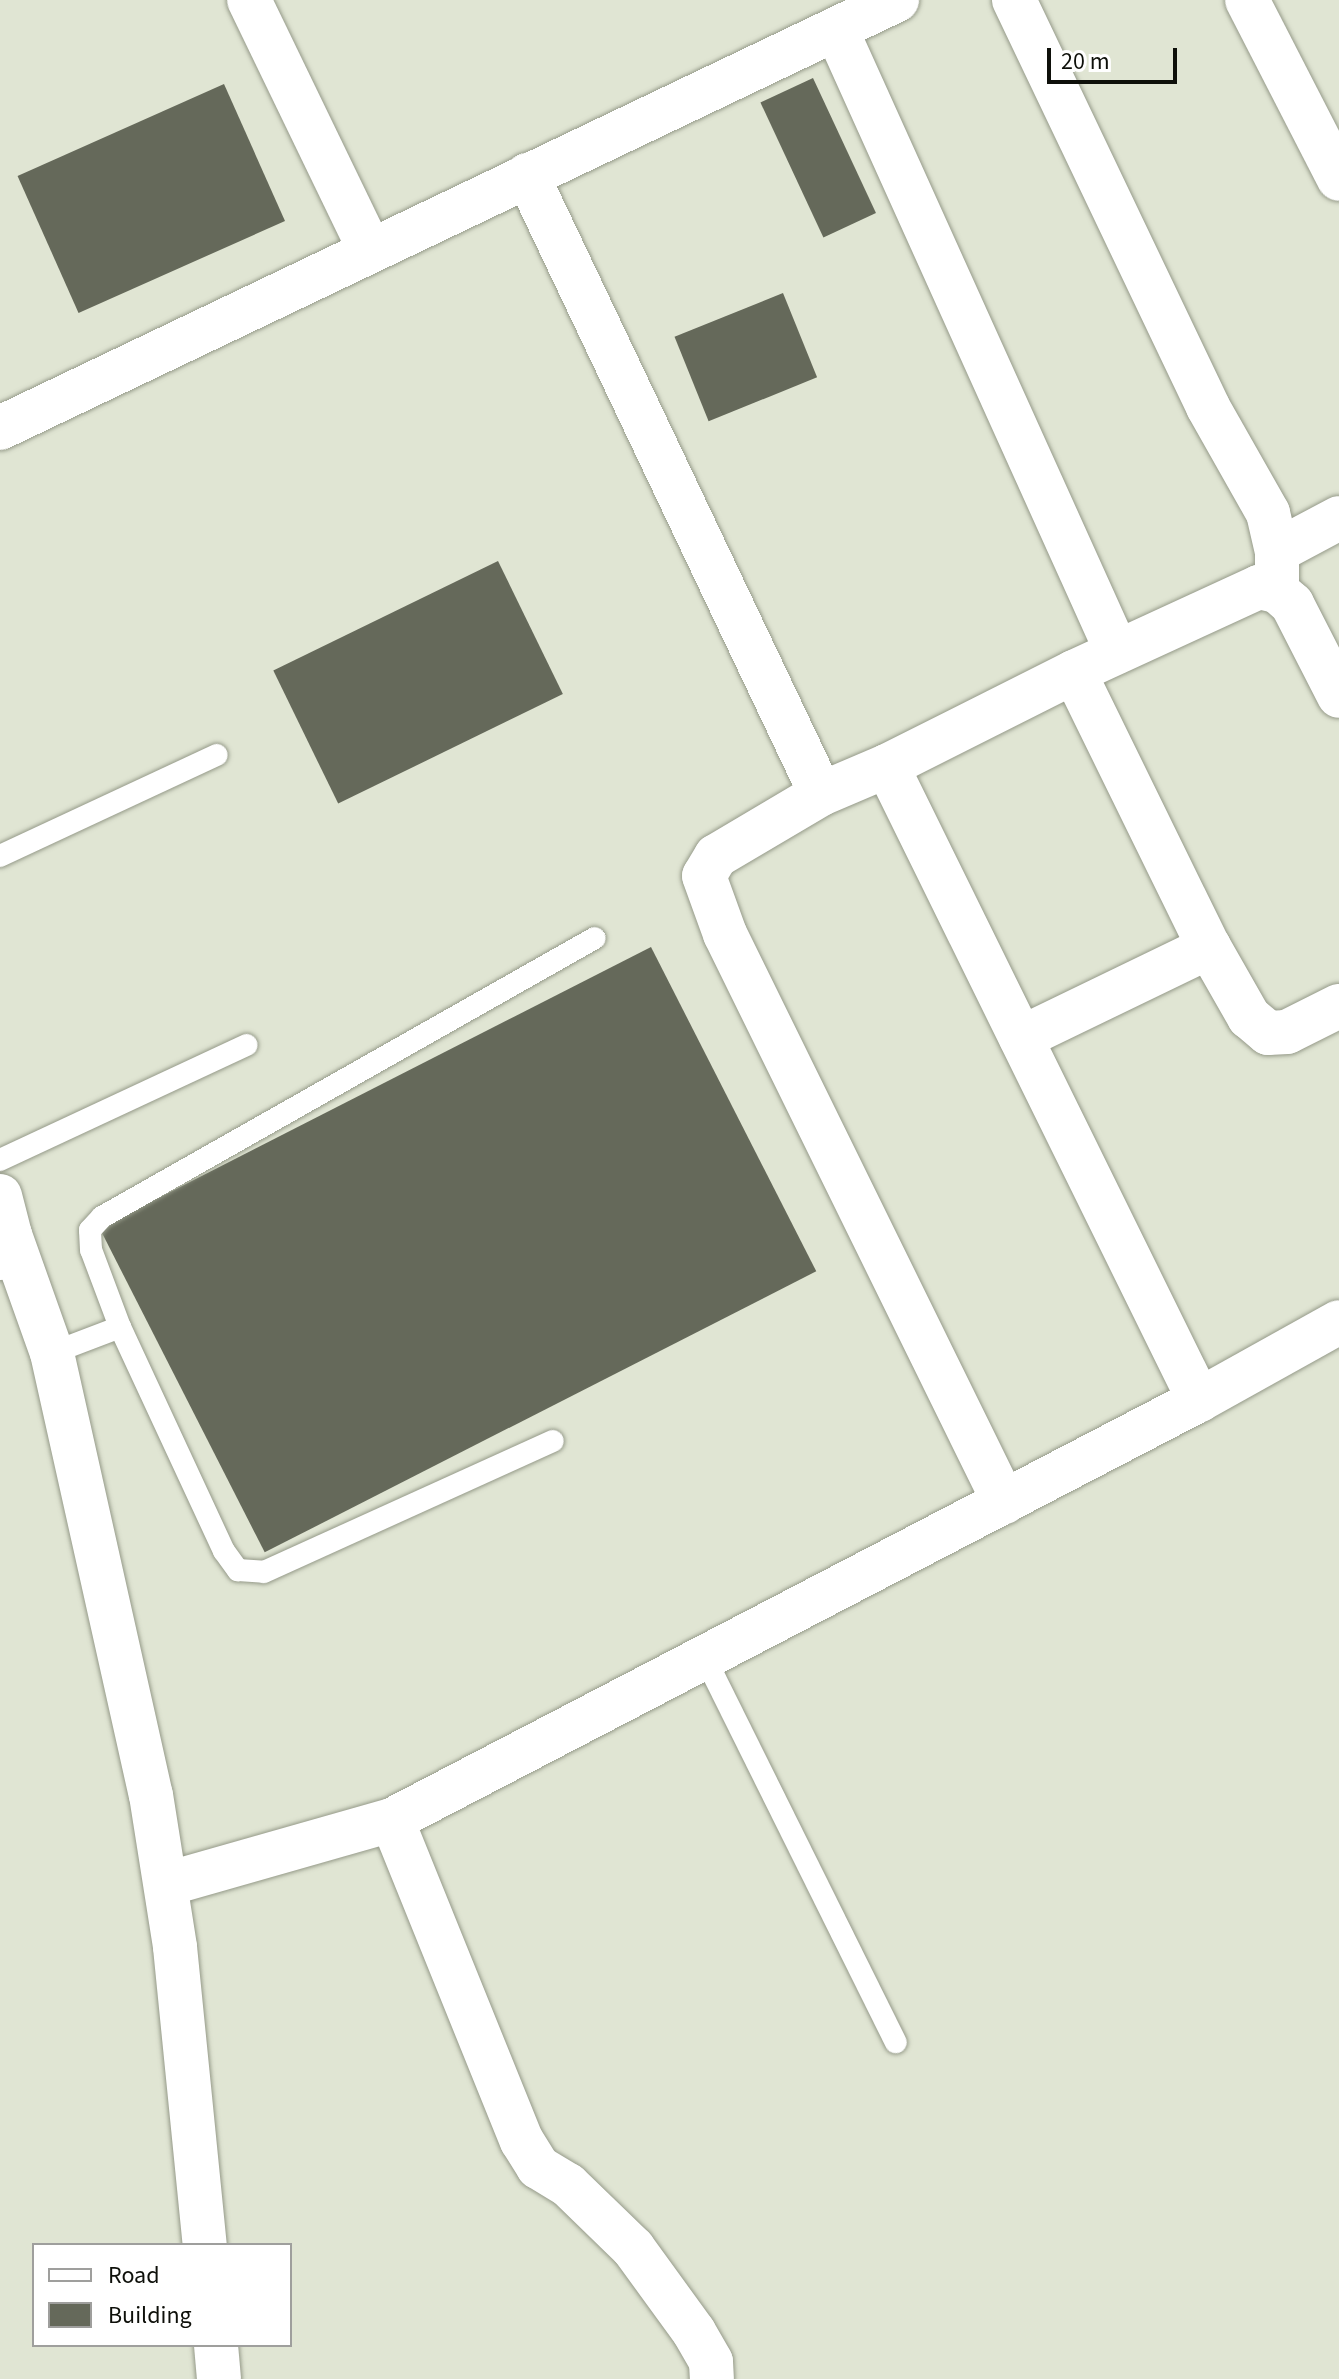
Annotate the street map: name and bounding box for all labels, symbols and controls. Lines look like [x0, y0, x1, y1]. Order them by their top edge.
scale bar [1051, 32, 1181, 82]
text: 20 m [1061, 44, 1110, 79]
legend [32, 2243, 292, 2347]
text: Road [108, 2258, 160, 2293]
text: Building [108, 2298, 192, 2333]

